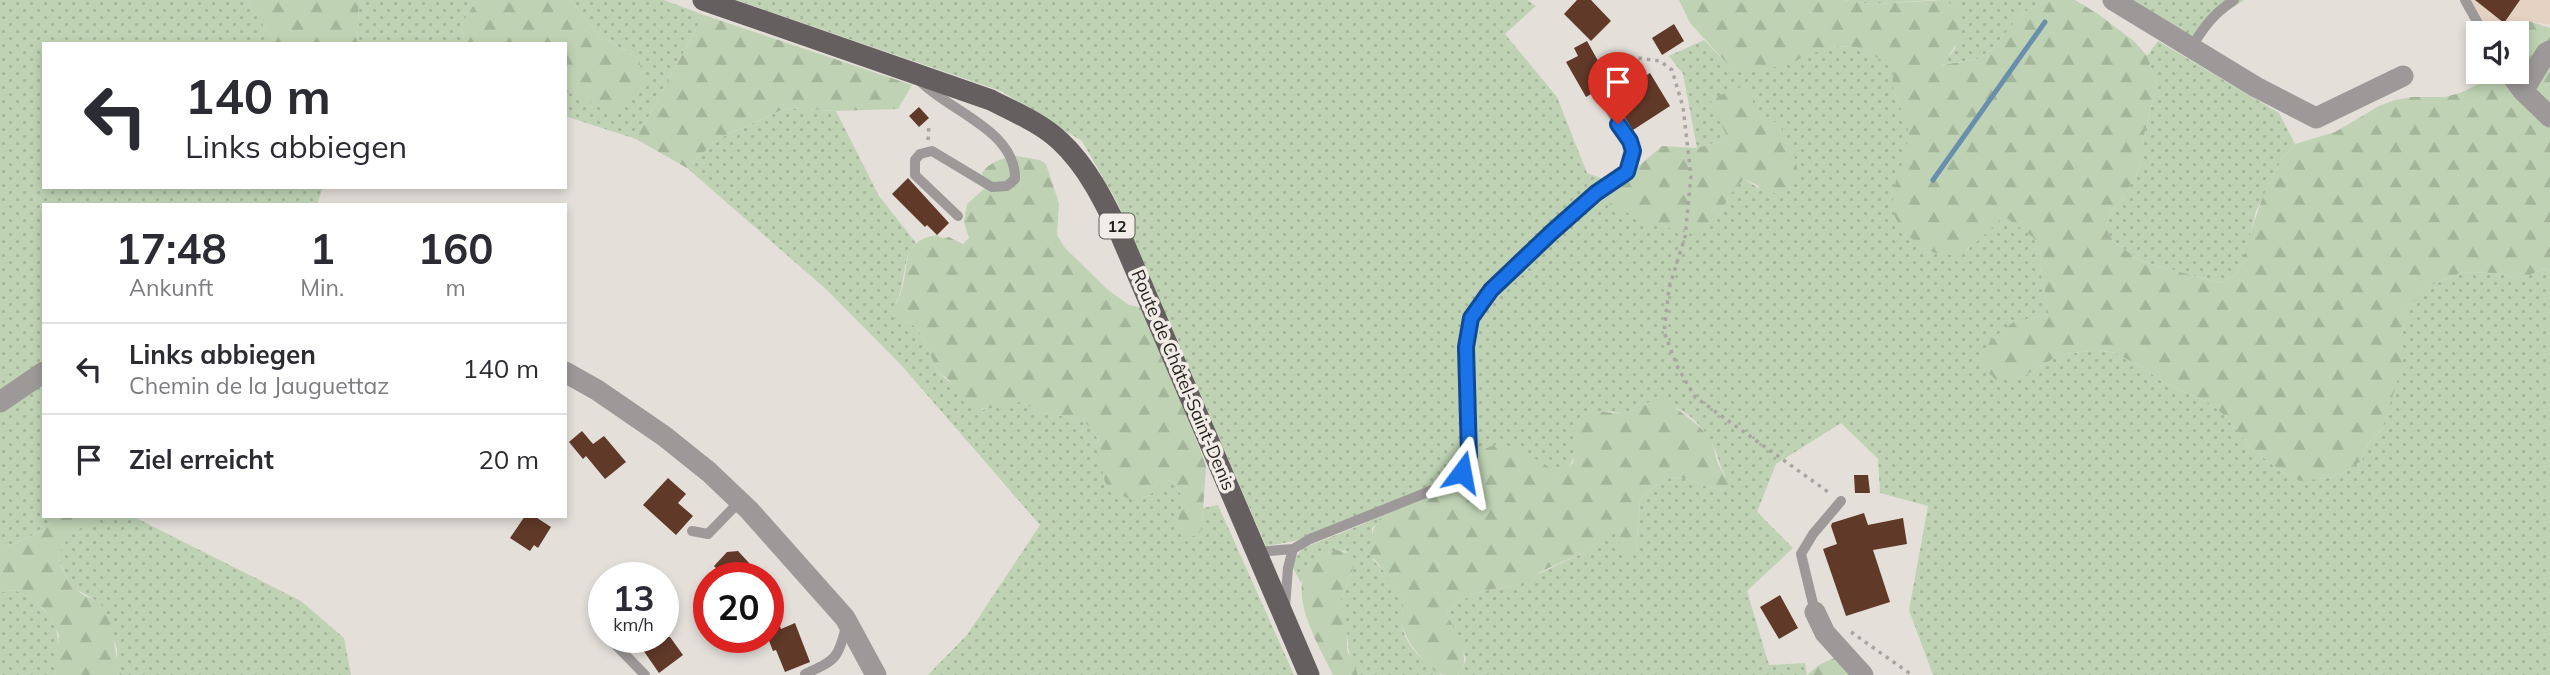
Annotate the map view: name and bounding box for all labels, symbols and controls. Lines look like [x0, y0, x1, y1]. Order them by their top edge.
map controls [2466, 21, 2529, 84]
button: sound [2466, 21, 2529, 84]
pin [1588, 52, 1648, 124]
icon: arrive [1599, 63, 1637, 101]
text: 140 m [185, 65, 331, 126]
icon: left [70, 70, 161, 161]
text: Links abbiegen [185, 126, 407, 166]
road number: 12 [1100, 214, 1134, 238]
text: 17:48 [116, 222, 227, 275]
text: 1 [310, 222, 335, 275]
text: 160 [418, 222, 493, 275]
street label: Route de Châtel-Saint-Denis [1126, 266, 1241, 494]
text: Ankunft [129, 273, 213, 302]
text: Min. [300, 273, 344, 302]
text: m [446, 273, 466, 302]
text: Links abbiegen [129, 338, 316, 371]
icon: left [70, 350, 108, 388]
text: 140 m [463, 352, 539, 385]
text: Chemin de la Jauguettaz [129, 371, 389, 400]
position arrow [1425, 435, 1499, 509]
icon: arrive [70, 441, 108, 479]
text: Ziel erreicht [129, 443, 274, 476]
text: 20 m [478, 443, 539, 476]
speed limit sign: 20 [693, 562, 784, 653]
text: 13 [612, 576, 655, 620]
text: km/h [613, 613, 654, 636]

